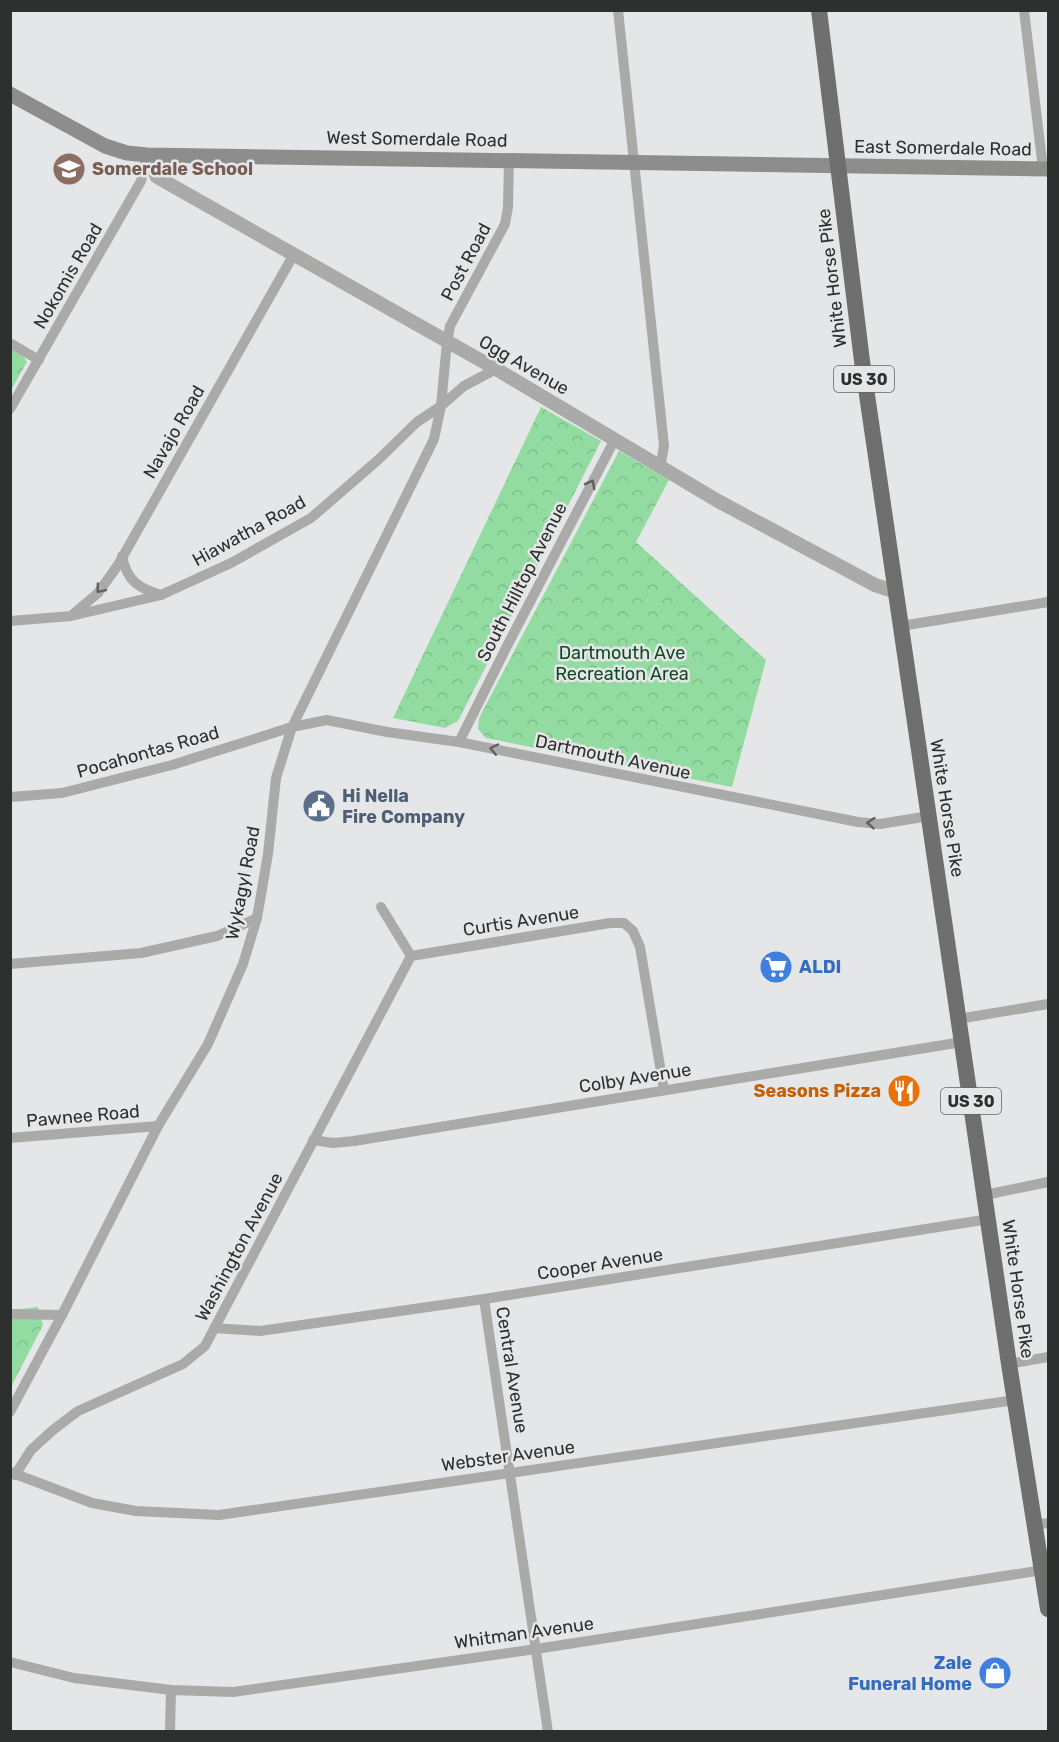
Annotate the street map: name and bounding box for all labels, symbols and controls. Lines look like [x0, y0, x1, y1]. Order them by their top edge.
street label: West Somerdale Road [326, 126, 508, 152]
street label: East Somerdale Road [854, 135, 1032, 161]
school or university icon: Somerdale School [51, 151, 87, 187]
place label: Somerdale School [92, 158, 253, 180]
street label: White Horse Pike [813, 207, 851, 349]
street label: Nokomis Road [29, 219, 107, 333]
street label: Post Road [436, 219, 496, 305]
street label: Ogg Avenue [475, 330, 573, 400]
road number: US 30 [834, 366, 894, 392]
street label: Navajo Road [138, 381, 210, 483]
one-way arrow [584, 480, 595, 491]
street label: Hiawatha Road [189, 491, 309, 571]
street label: South Hilltop Avenue [472, 499, 572, 665]
one-way arrow [97, 582, 108, 593]
park label: Dartmouth Ave Recreation Area [555, 642, 689, 685]
street label: Pocahontas Road [74, 721, 222, 783]
street label: Dartmouth Avenue [533, 730, 693, 784]
street label: White Horse Pike [925, 737, 969, 879]
one-way arrow [489, 743, 499, 756]
place label: Hi Nella Fire Company [342, 785, 465, 828]
public building icon: Hi Nella Fire Company [301, 788, 337, 824]
one-way arrow [866, 817, 875, 830]
street label: Wykagyl Road [221, 824, 265, 942]
street label: Curtis Avenue [461, 901, 581, 941]
supermarket icon: ALDI [758, 949, 794, 985]
place label: ALDI [799, 956, 841, 978]
street label: Colby Avenue [577, 1058, 693, 1098]
restaurant icon: Seasons Pizza [886, 1073, 922, 1109]
place label: Seasons Pizza [754, 1080, 881, 1102]
road number: US 30 [941, 1088, 1001, 1114]
street label: Pawnee Road [25, 1100, 141, 1132]
street label: Washington Avenue [190, 1169, 288, 1325]
street label: White Horse Pike [997, 1218, 1039, 1360]
street label: Cooper Avenue [536, 1243, 664, 1285]
street label: Central Avenue [491, 1305, 533, 1435]
street label: Webster Avenue [440, 1436, 576, 1476]
street label: Whitman Avenue [453, 1612, 595, 1654]
place label: Zale Funeral Home [848, 1652, 972, 1695]
shop icon: Zale Funeral Home [977, 1655, 1013, 1691]

